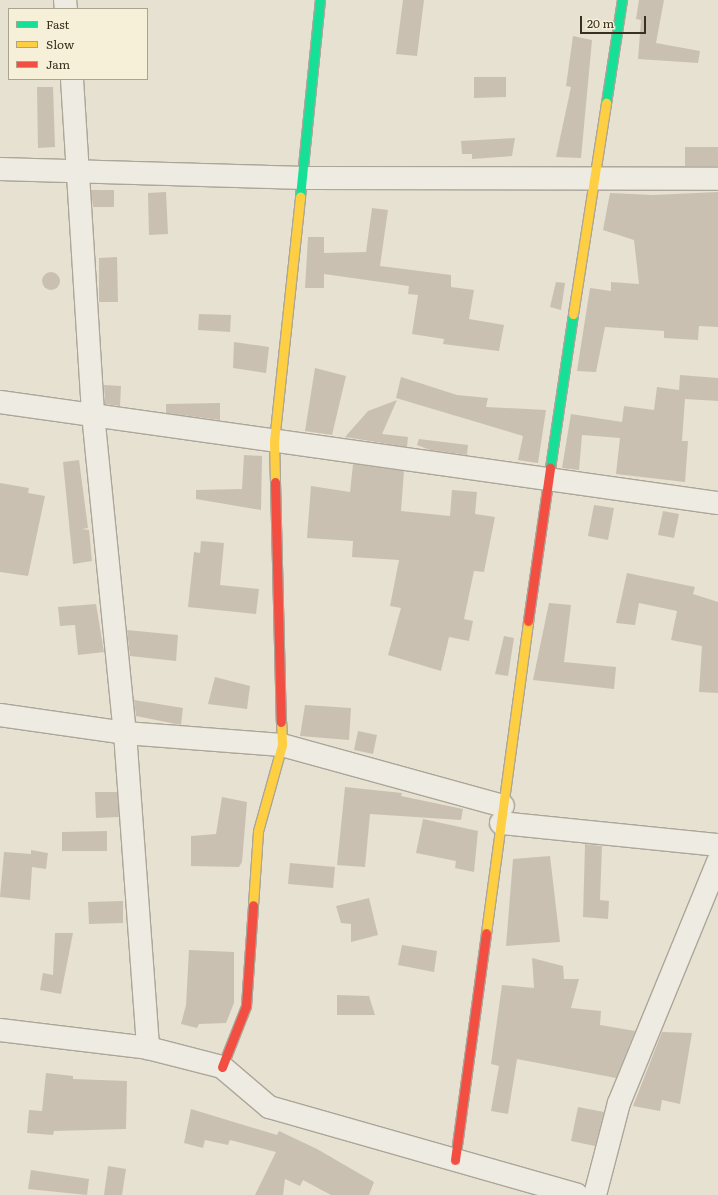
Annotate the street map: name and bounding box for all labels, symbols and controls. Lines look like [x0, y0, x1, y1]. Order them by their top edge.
legend [8, 8, 148, 80]
scale bar [582, 8, 648, 34]
text: 20 m [587, 14, 614, 32]
text: Fast [46, 15, 69, 33]
text: Slow [46, 35, 74, 53]
text: Jam [46, 55, 70, 73]

